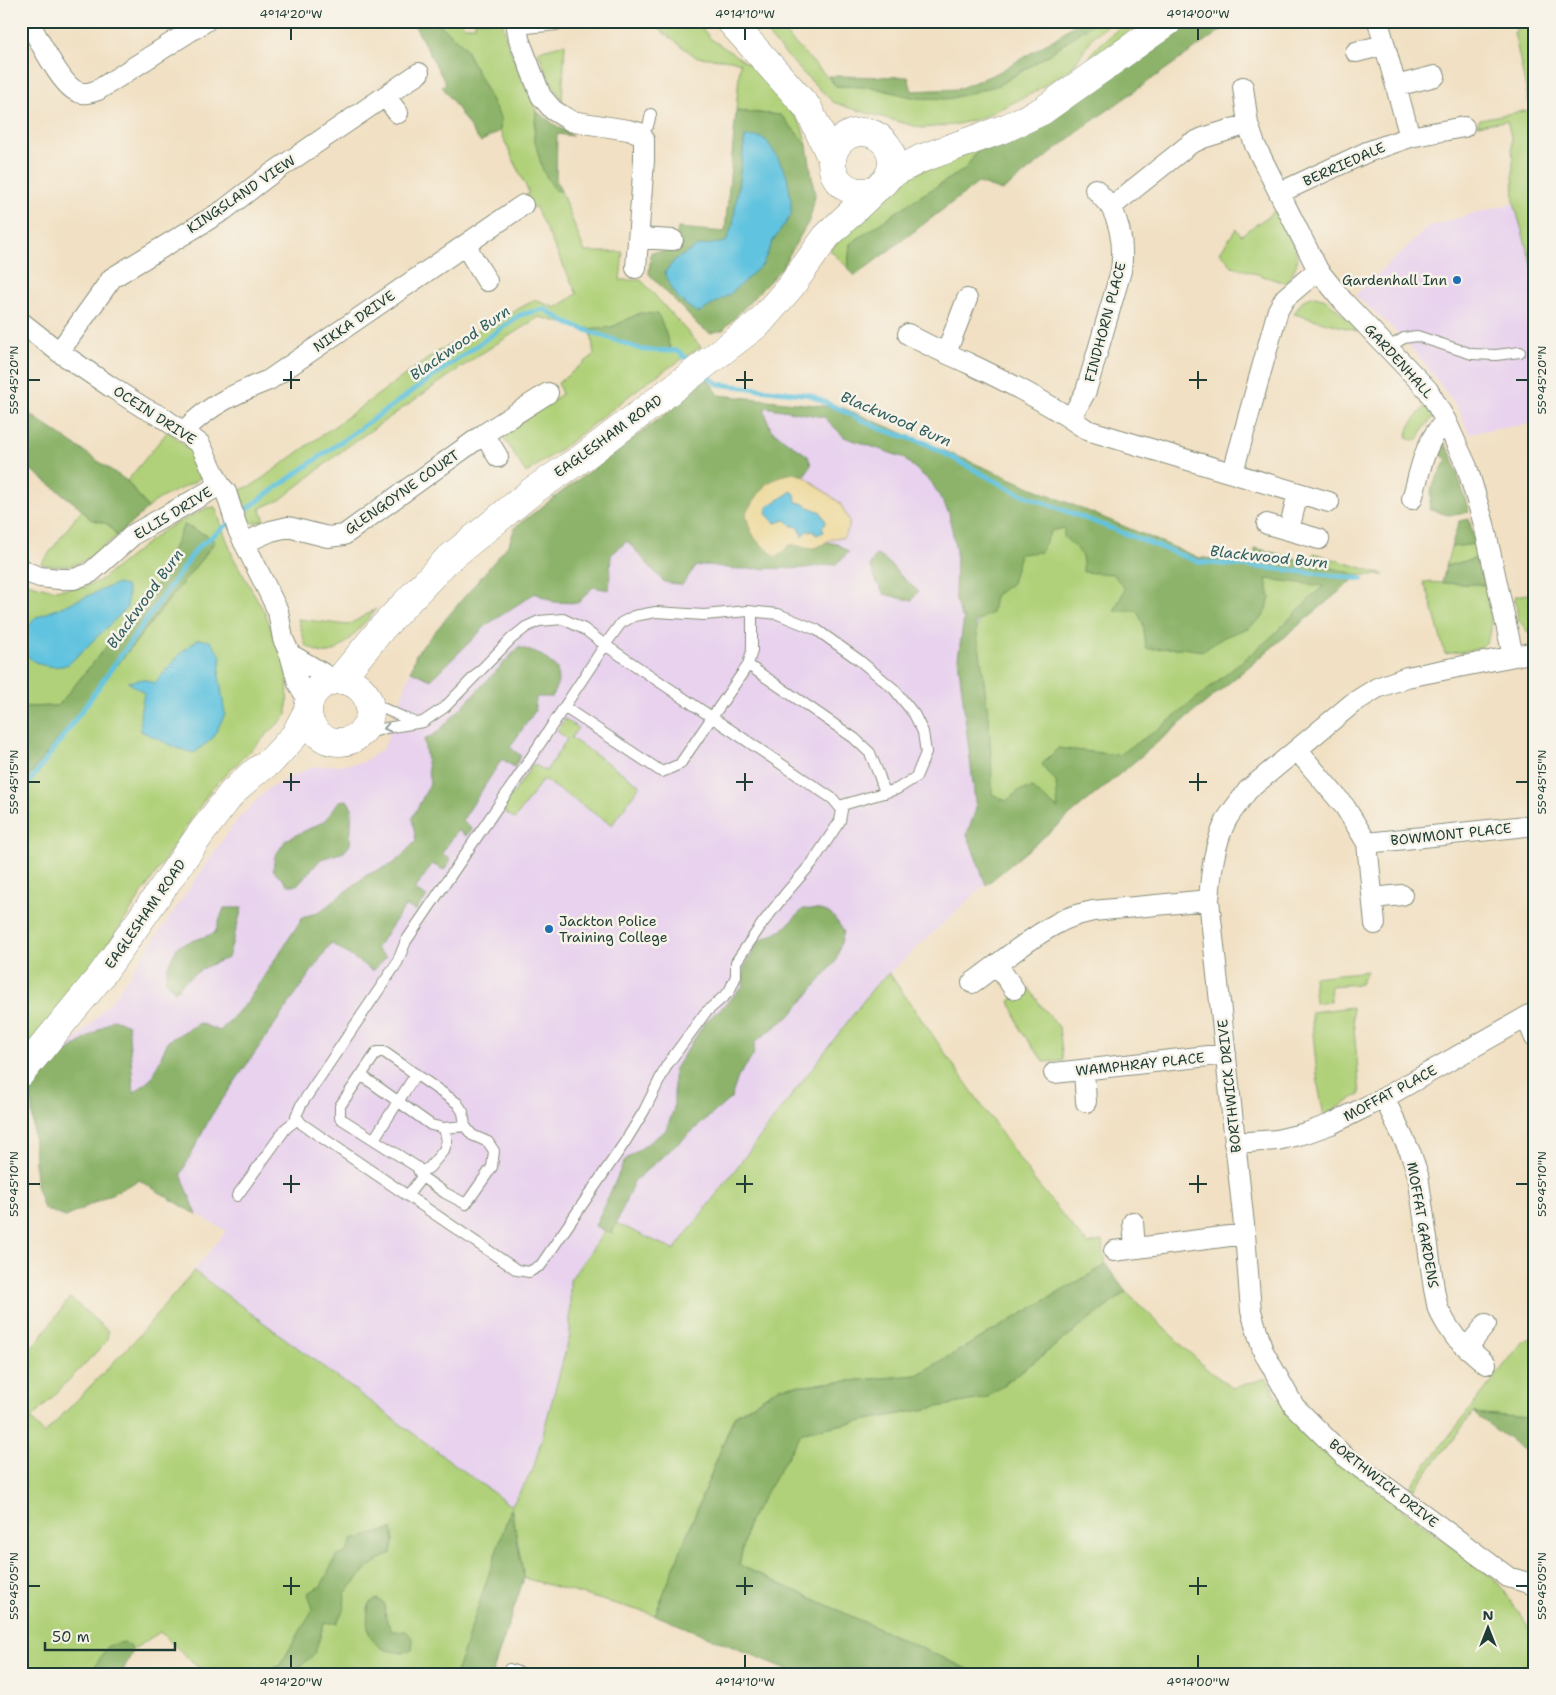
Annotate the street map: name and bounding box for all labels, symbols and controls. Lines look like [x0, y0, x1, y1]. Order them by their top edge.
text: 4°14'20"W [259, 6, 323, 22]
text: 4°14'10"W [715, 6, 775, 22]
text: 4°14'00"W [1166, 6, 1230, 22]
street label: BERRIEDALE [1300, 138, 1388, 190]
street label: KINGSLAND VIEW [183, 151, 299, 237]
street label: FINDHORN PLACE [1080, 260, 1130, 384]
place label: Gardenhall Inn [1342, 271, 1447, 289]
marker: Gardenhall Inn [1451, 274, 1463, 286]
street label: NIKKA DRIVE [310, 286, 399, 356]
water label: Blackwood Burn [406, 301, 514, 385]
street label: GARDENHALL [1361, 320, 1437, 402]
text: 55°45'20"N [6, 345, 22, 415]
text: 55°45'20"N [1534, 345, 1550, 415]
street label: OCEIN DRIVE [110, 382, 200, 449]
water label: Blackwood Burn [838, 387, 954, 451]
street label: EAGLESHAM ROAD [550, 391, 666, 481]
street label: GLENGOYNE COURT [341, 446, 463, 538]
street label: ELLIS DRIVE [131, 482, 216, 543]
water label: Blackwood Burn [1209, 541, 1329, 573]
water label: Blackwood Burn [102, 545, 188, 653]
one-way arrow [382, 722, 391, 733]
text: 55°45'15"N [6, 750, 22, 814]
text: 55°45'15"N [1534, 750, 1550, 814]
street label: BOWMONT PLACE [1390, 819, 1513, 849]
street label: EAGLESHAM ROAD [100, 856, 190, 972]
place label: Jackton Police Training College [559, 912, 668, 946]
marker: Jackton Police Training College [543, 923, 555, 935]
street label: BORTHWICK DRIVE [1213, 1018, 1245, 1154]
street label: WAMPHRAY PLACE [1075, 1048, 1206, 1080]
street label: MOFFAT PLACE [1340, 1061, 1440, 1125]
text: 55°45'10"N [6, 1151, 22, 1217]
text: 55°45'10"N [1534, 1151, 1550, 1217]
street label: MOFFAT GARDENS [1403, 1161, 1443, 1290]
street label: BORTHWICK DRIVE [1326, 1435, 1443, 1532]
text: 55°45'05"N [6, 1552, 22, 1620]
text: 55°45'05"N [1534, 1552, 1550, 1620]
north arrow [1464, 1602, 1514, 1652]
text: N [1482, 1606, 1494, 1624]
scale bar [45, 1620, 175, 1652]
text: 50 m [52, 1627, 90, 1647]
text: 4°14'20"W [259, 1674, 323, 1690]
text: 4°14'10"W [715, 1674, 775, 1690]
text: 4°14'00"W [1166, 1674, 1230, 1690]

